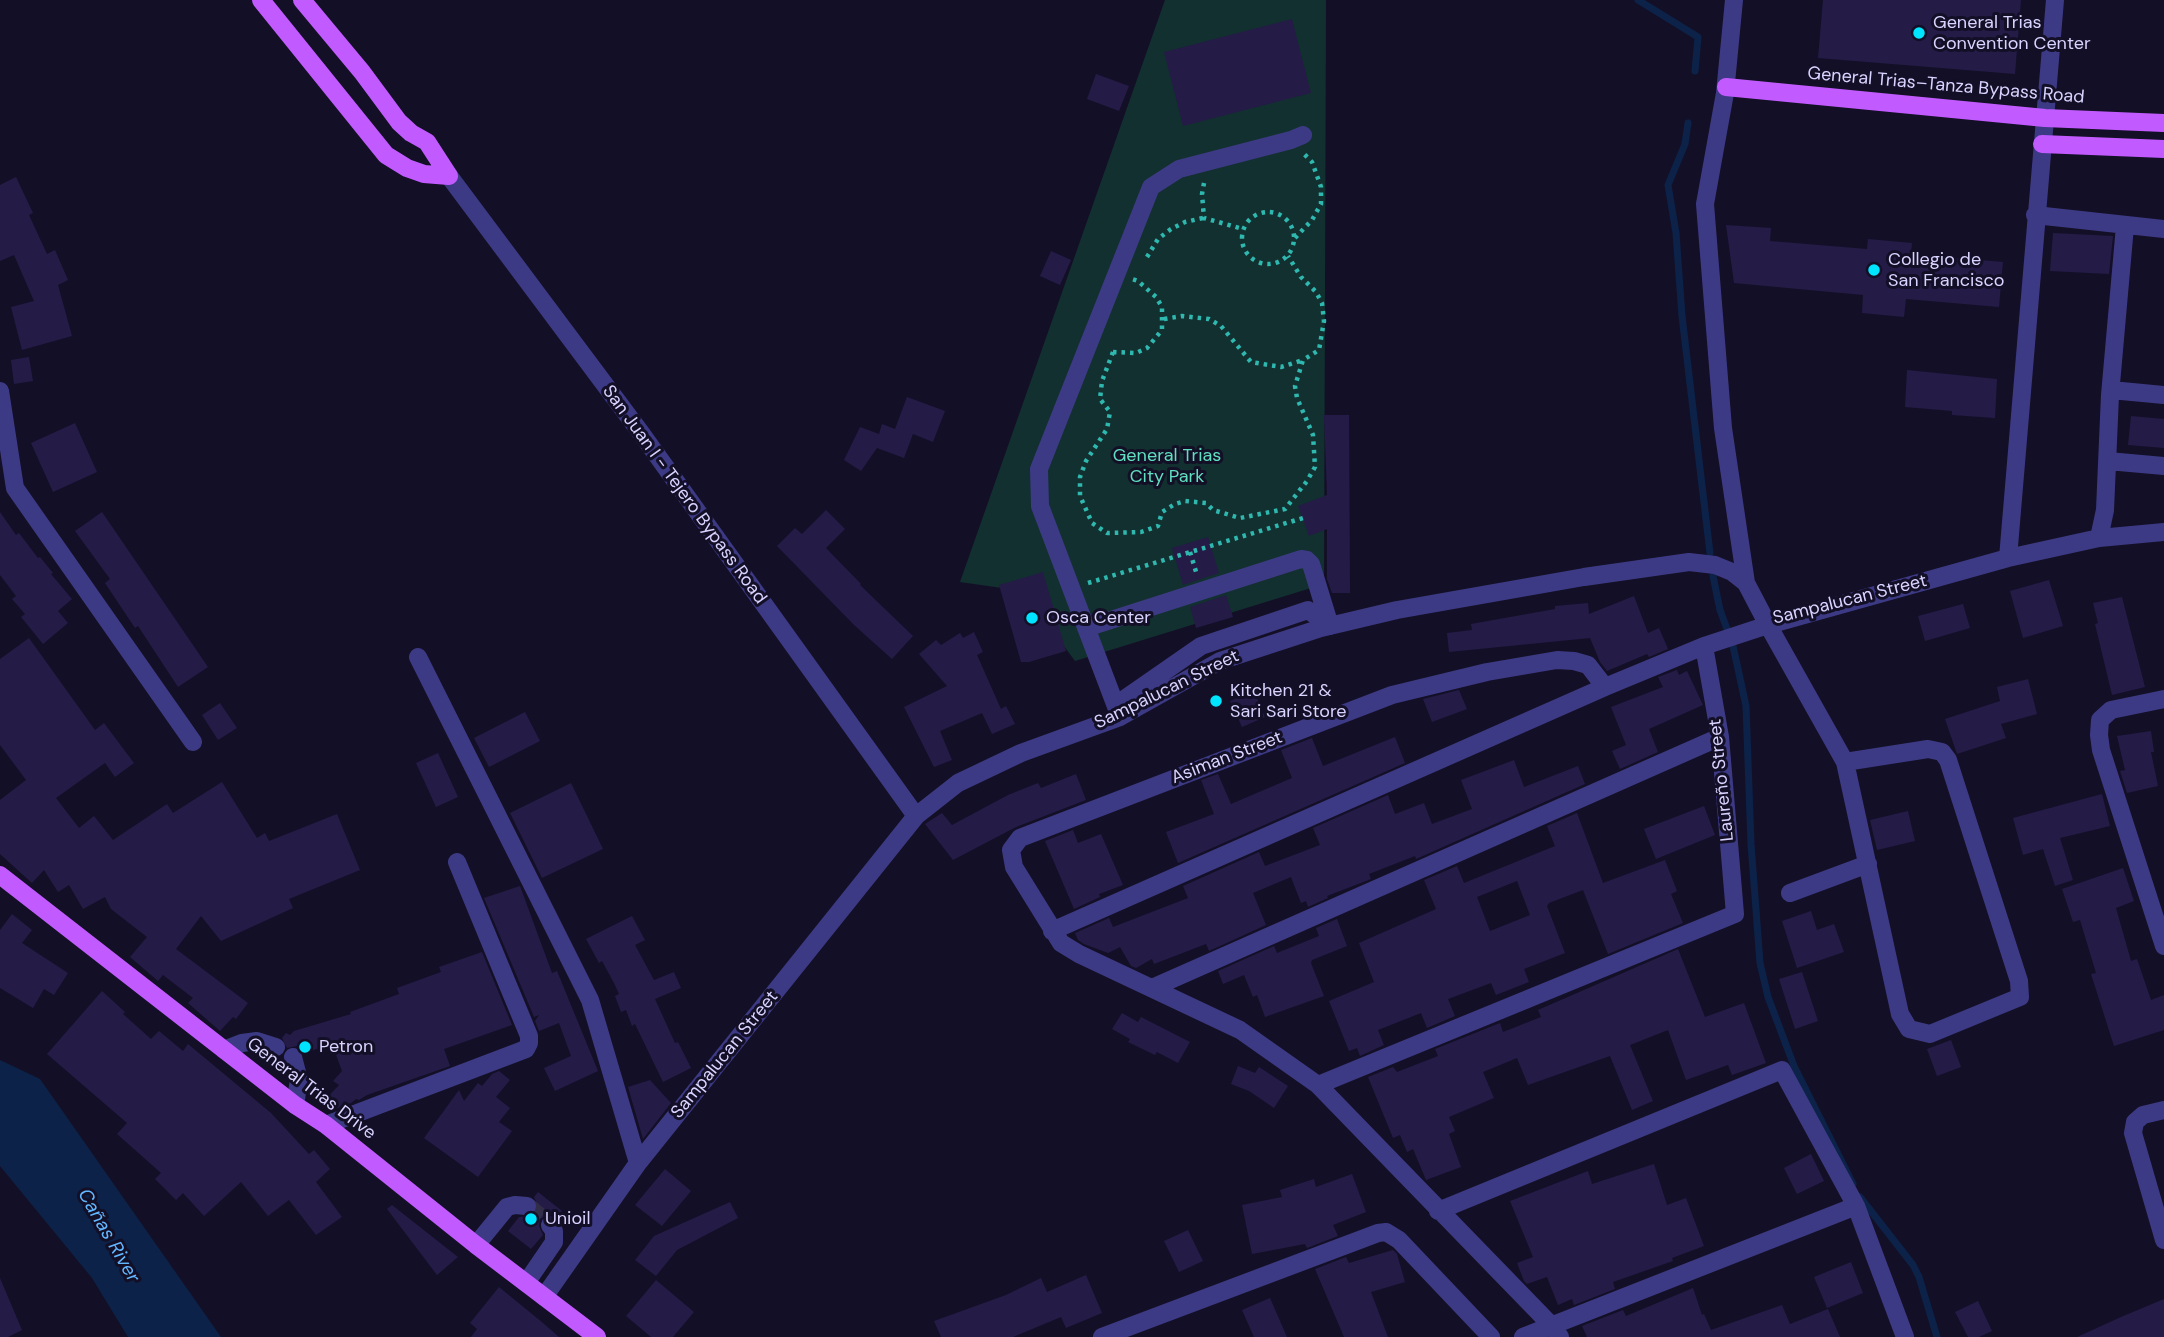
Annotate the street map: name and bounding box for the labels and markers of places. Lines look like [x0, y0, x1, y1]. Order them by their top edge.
place label: General Trias Convention Center [1933, 12, 2091, 54]
marker: General Trias Convention Center [1911, 25, 1927, 41]
place label: Collegio de San Francisco [1888, 249, 2004, 292]
marker: Collegio de San Francisco [1866, 262, 1882, 278]
place label: Osca Center [1046, 607, 1151, 629]
marker: Osca Center [1024, 610, 1040, 626]
place label: Kitchen 21 & Sari Sari Store [1230, 680, 1346, 722]
marker: Kitchen 21 & Sari Sari Store [1208, 693, 1224, 709]
place label: Petron [319, 1036, 373, 1058]
marker: Petron [297, 1039, 313, 1055]
place label: Unioil [545, 1208, 590, 1230]
marker: Unioil [523, 1211, 539, 1227]

